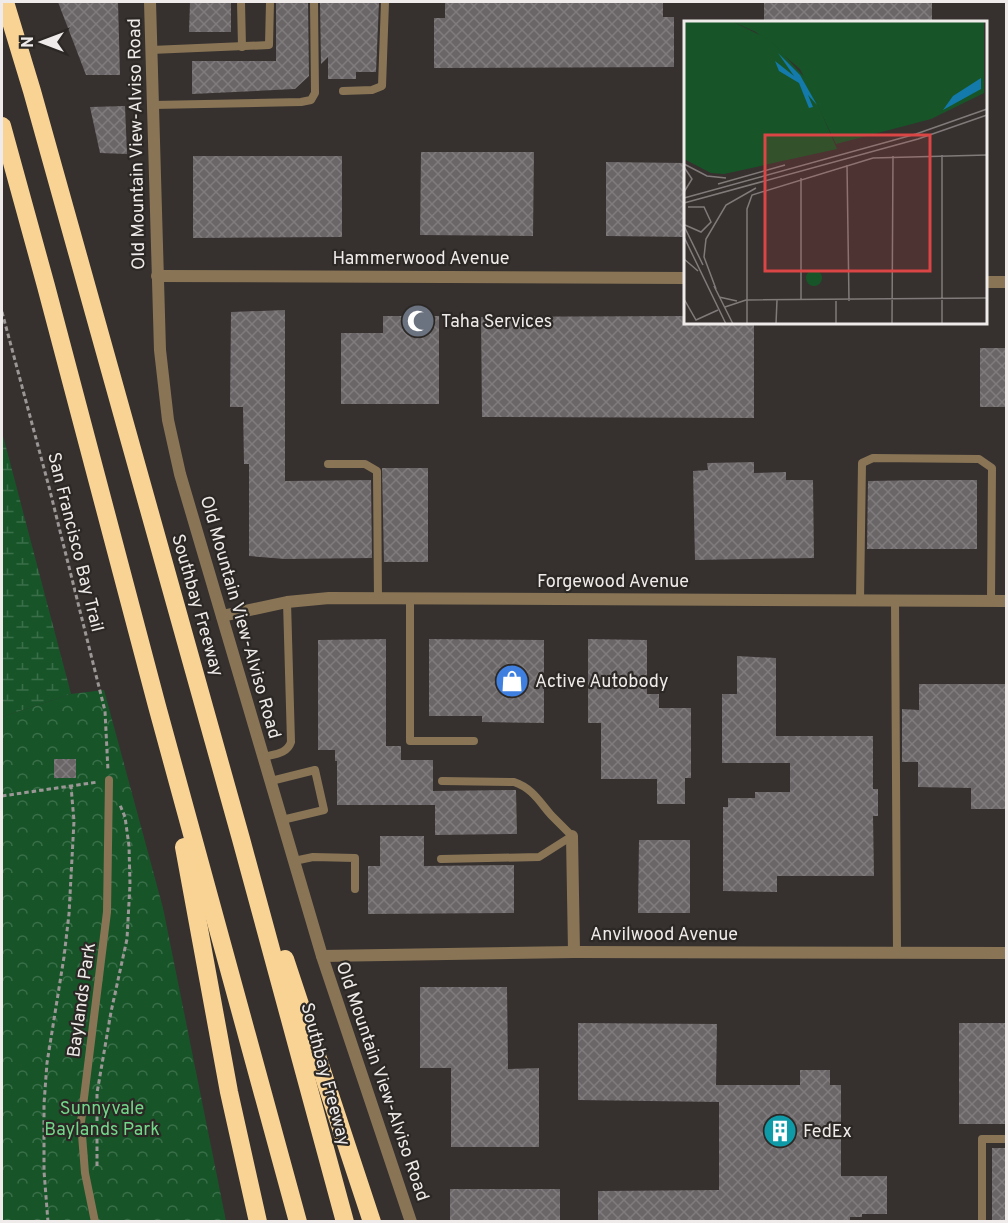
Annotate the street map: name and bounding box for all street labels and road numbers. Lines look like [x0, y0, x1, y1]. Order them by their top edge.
street label: Old Mountain View-Alviso Road [124, 18, 151, 270]
street label: Hammerwood Avenue [333, 248, 509, 271]
street label: San Francisco Bay Trail [41, 450, 108, 635]
street label: Old Mountain View-Alviso Road [194, 493, 285, 742]
street label: Southbay Freeway [165, 531, 228, 679]
street label: Forgewood Avenue [537, 571, 689, 594]
street label: Anvilwood Avenue [590, 924, 738, 947]
street label: Baylands Park [63, 941, 102, 1059]
street label: Old Mountain View-Alviso Road [330, 959, 433, 1204]
street label: Southbay Freeway [294, 1000, 355, 1148]

